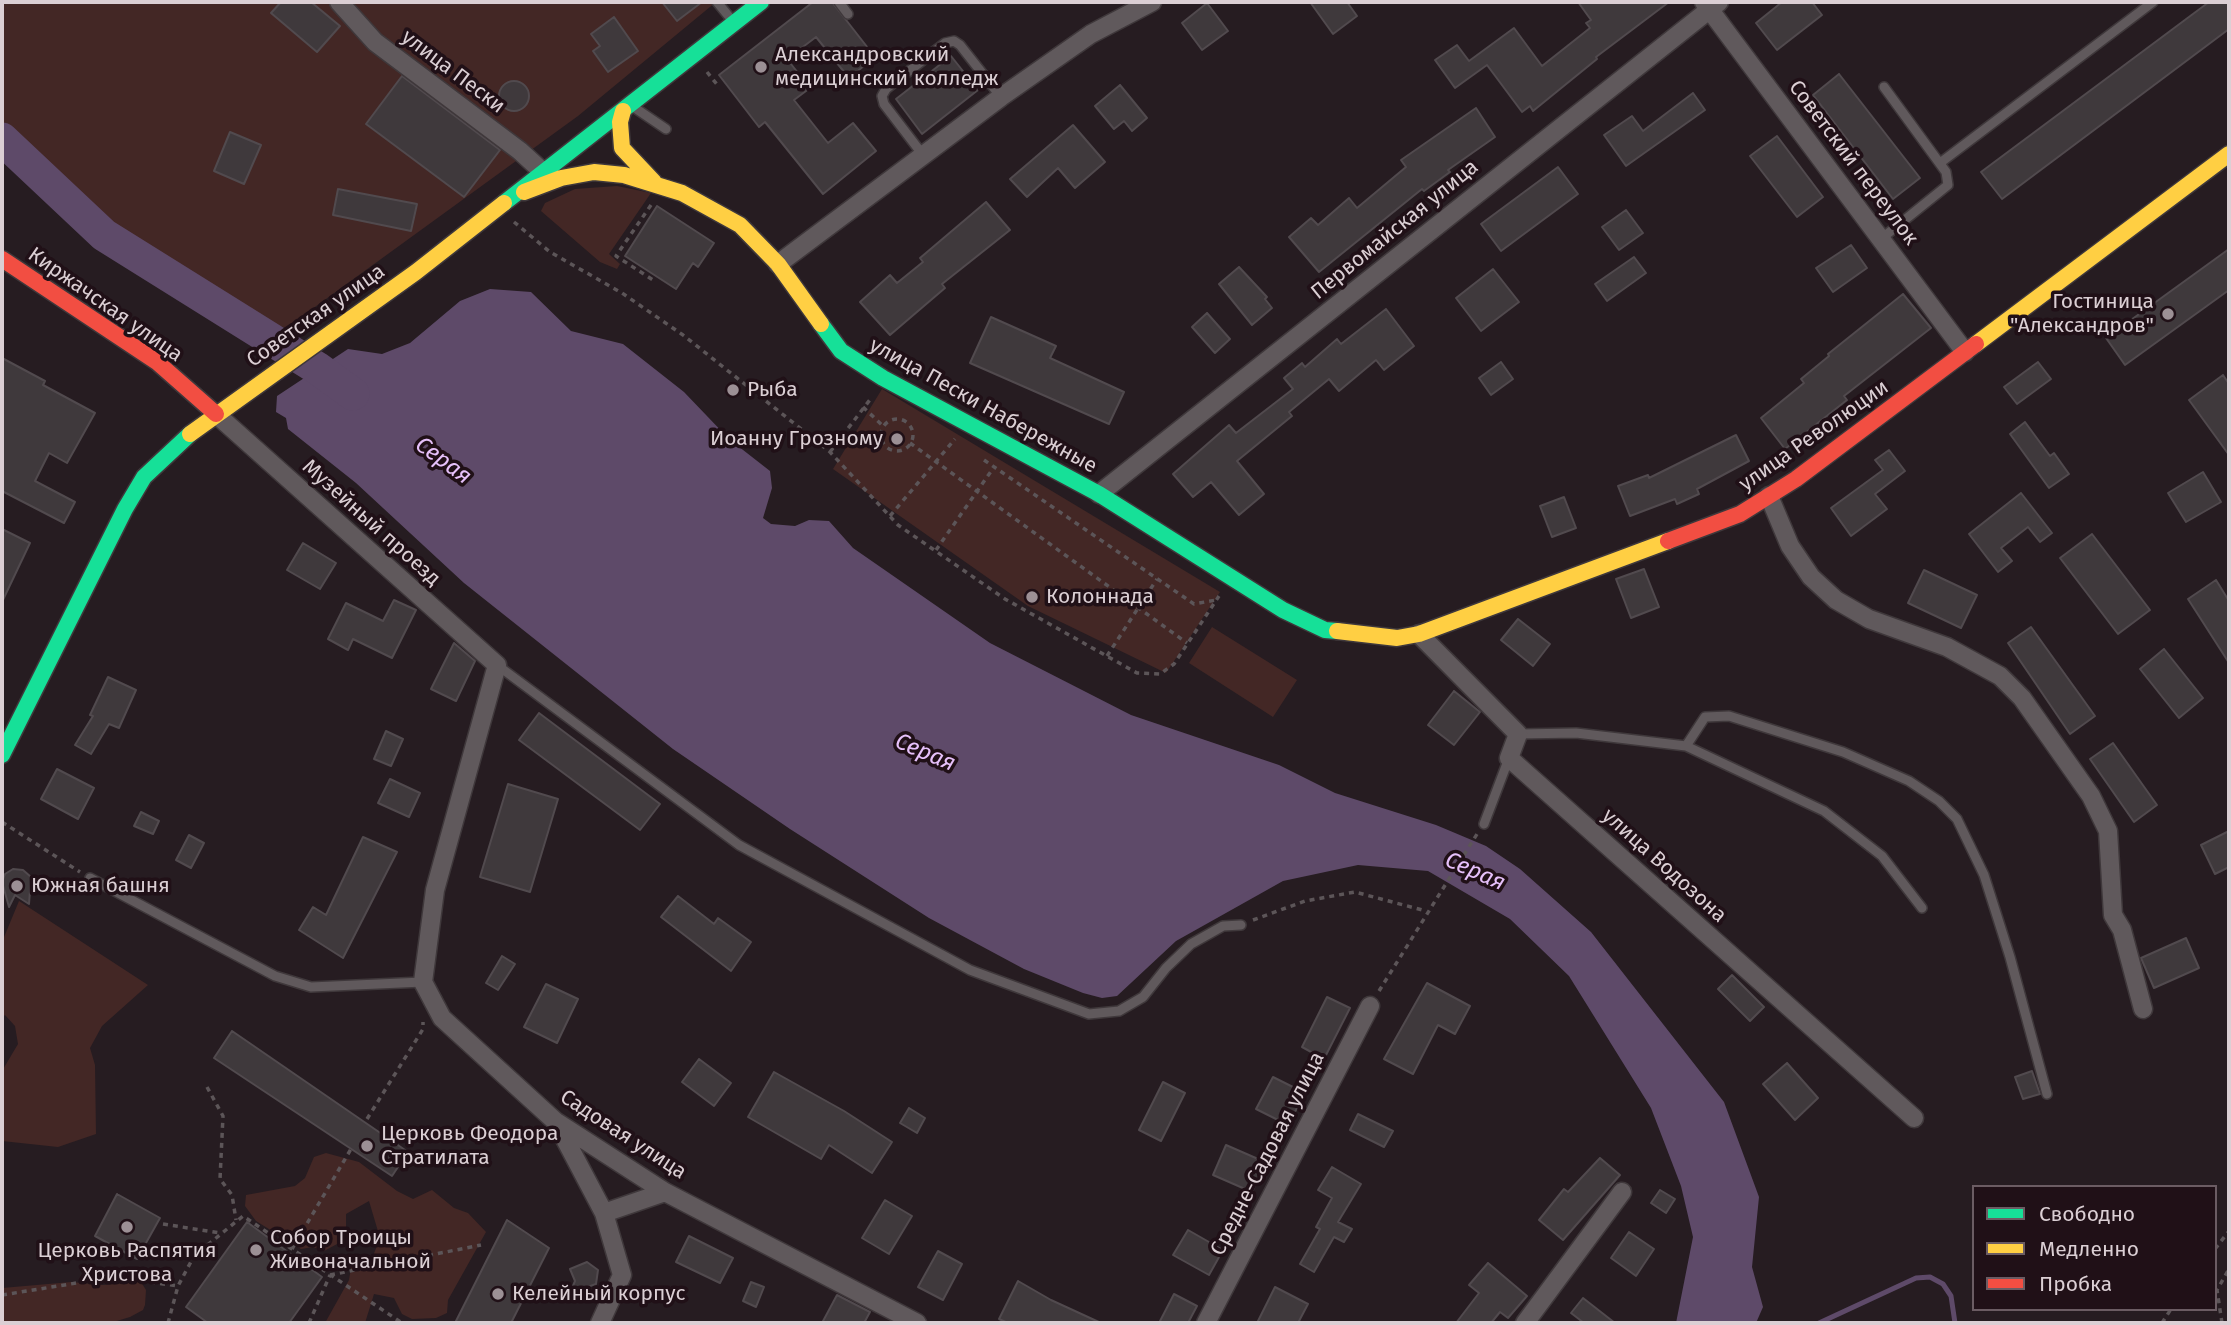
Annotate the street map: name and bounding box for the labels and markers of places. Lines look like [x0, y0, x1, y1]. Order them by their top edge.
place label: Александровский медицинский колледж [775, 42, 999, 92]
marker: Александровский медицинский колледж [753, 59, 769, 75]
place label: Гостиница "Александров" [2010, 289, 2154, 339]
marker: Гостиница "Александров" [2160, 306, 2176, 322]
place label: Рыба [747, 377, 798, 403]
marker: Рыба [725, 382, 741, 398]
place label: Иоанну Грозному [710, 426, 883, 452]
marker: Иоанну Грозному [889, 431, 905, 447]
place label: Колоннада [1046, 584, 1154, 610]
marker: Колоннада [1024, 589, 1040, 605]
place label: Южная башня [31, 873, 170, 899]
marker: Южная башня [9, 878, 25, 894]
place label: Церковь Феодора Стратилата [381, 1121, 558, 1171]
marker: Церковь Феодора Стратилата [359, 1138, 375, 1154]
marker: Церковь Распятия Христова [119, 1219, 135, 1235]
place label: Собор Троицы Живоначальной [270, 1225, 431, 1275]
place label: Церковь Распятия Христова [37, 1238, 217, 1288]
marker: Собор Троицы Живоначальной [248, 1242, 264, 1258]
place label: Келейный корпус [512, 1281, 686, 1307]
marker: Келейный корпус [490, 1286, 506, 1302]

